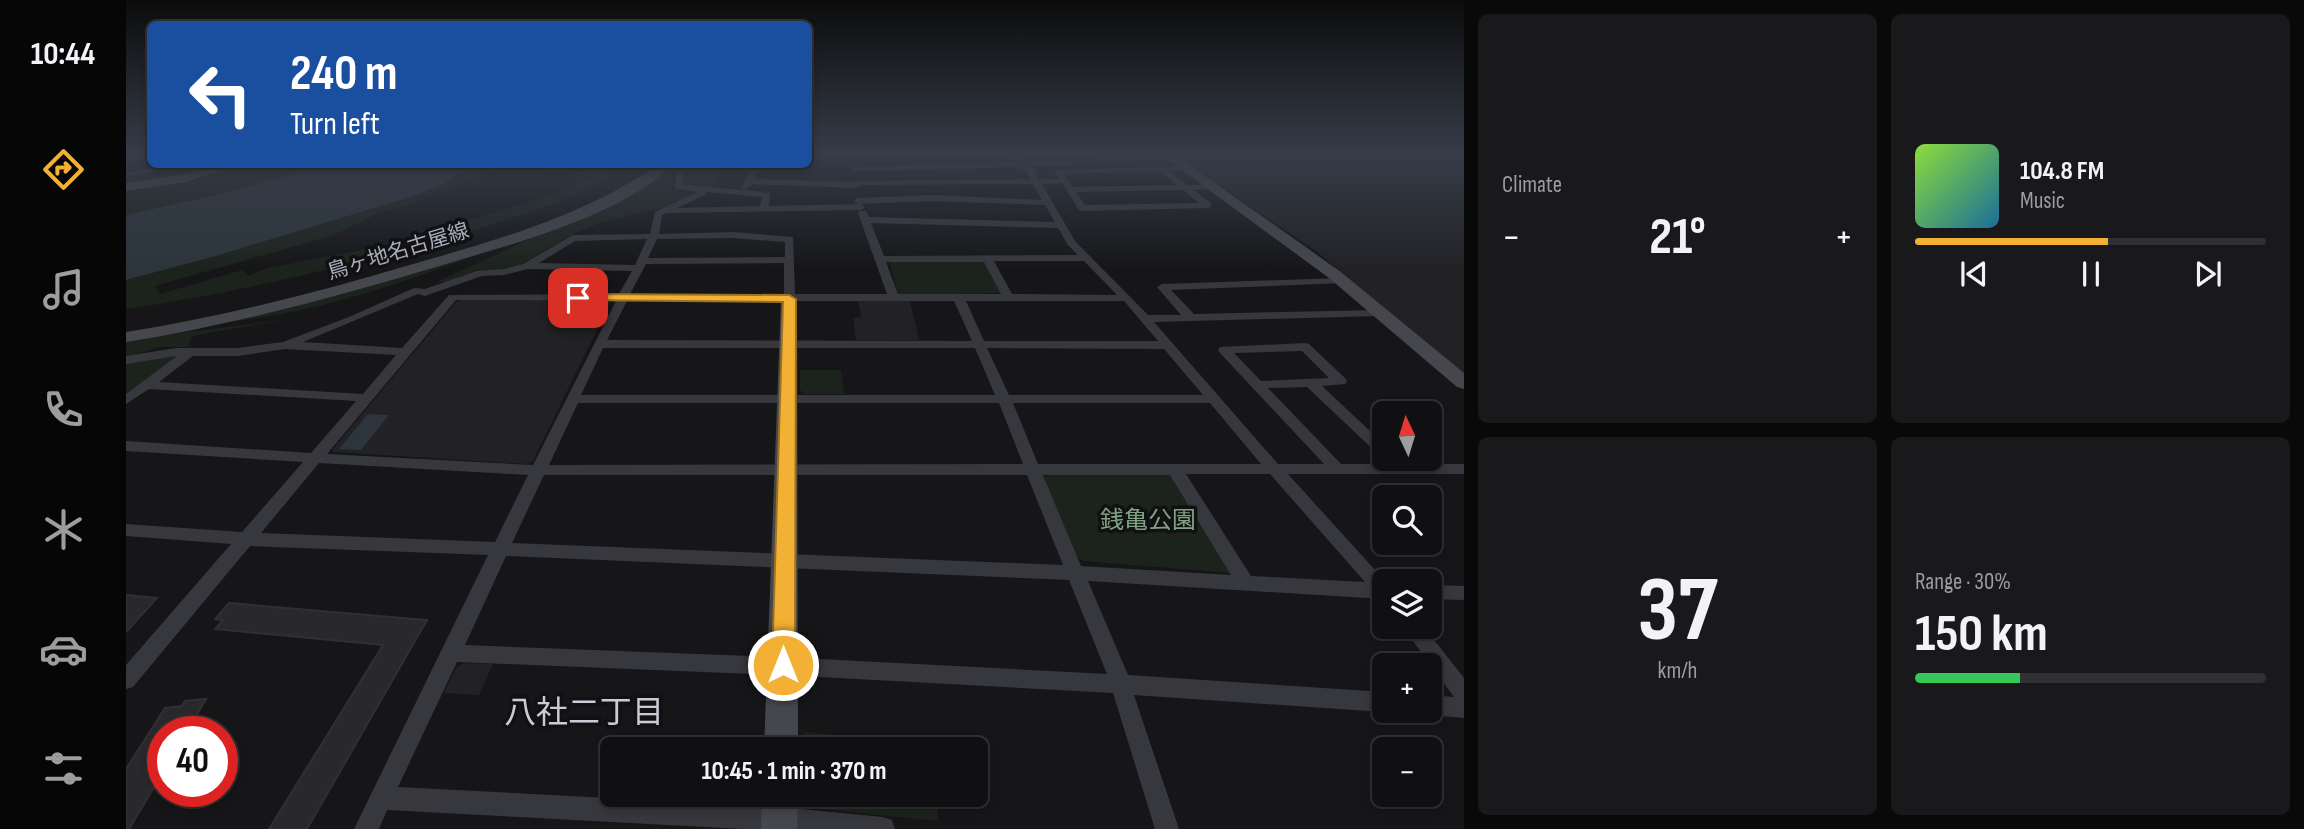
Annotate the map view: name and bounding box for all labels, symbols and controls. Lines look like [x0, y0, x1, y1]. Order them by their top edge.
text: 10:44 [31, 35, 95, 74]
text: 240 m [290, 45, 398, 104]
icon: left [175, 49, 266, 140]
text: Turn left [290, 105, 380, 144]
icon: directions [39, 145, 88, 194]
text: 104.8 FM [2020, 156, 2104, 187]
text: Climate [1502, 171, 1562, 199]
text: Music [2020, 187, 2065, 215]
text: 21° [1649, 206, 1706, 269]
text: − [1502, 215, 1521, 260]
text: + [1834, 215, 1853, 260]
street label: 鳥ヶ地名古屋線 [324, 218, 472, 285]
icon: previous [1955, 255, 1993, 293]
icon: pause [2072, 255, 2110, 293]
icon: next [2189, 255, 2227, 293]
icon: music [39, 265, 88, 314]
pin [548, 268, 608, 328]
icon: arrive [559, 279, 597, 317]
icon: phone [39, 385, 88, 434]
north arrow [1372, 401, 1442, 471]
map controls [1372, 401, 1442, 807]
button: search [1372, 485, 1442, 555]
icon: climate [39, 505, 88, 554]
park label: 銭亀公園 [1100, 506, 1196, 535]
text: 37 [1637, 557, 1718, 666]
text: Range · 30% [1915, 568, 2011, 596]
button: layers [1372, 569, 1442, 639]
text: 150 km [1915, 603, 2048, 666]
icon: car [39, 625, 88, 674]
position arrow [746, 628, 820, 702]
button: + [1372, 653, 1442, 723]
text: km/h [1658, 657, 1697, 685]
district label: 八社二丁目 [504, 694, 664, 733]
speed limit sign: 40 [147, 716, 238, 807]
button: − [1372, 737, 1442, 807]
icon: filters [39, 744, 88, 793]
text: 10:45 · 1 min · 370 m [701, 756, 887, 787]

